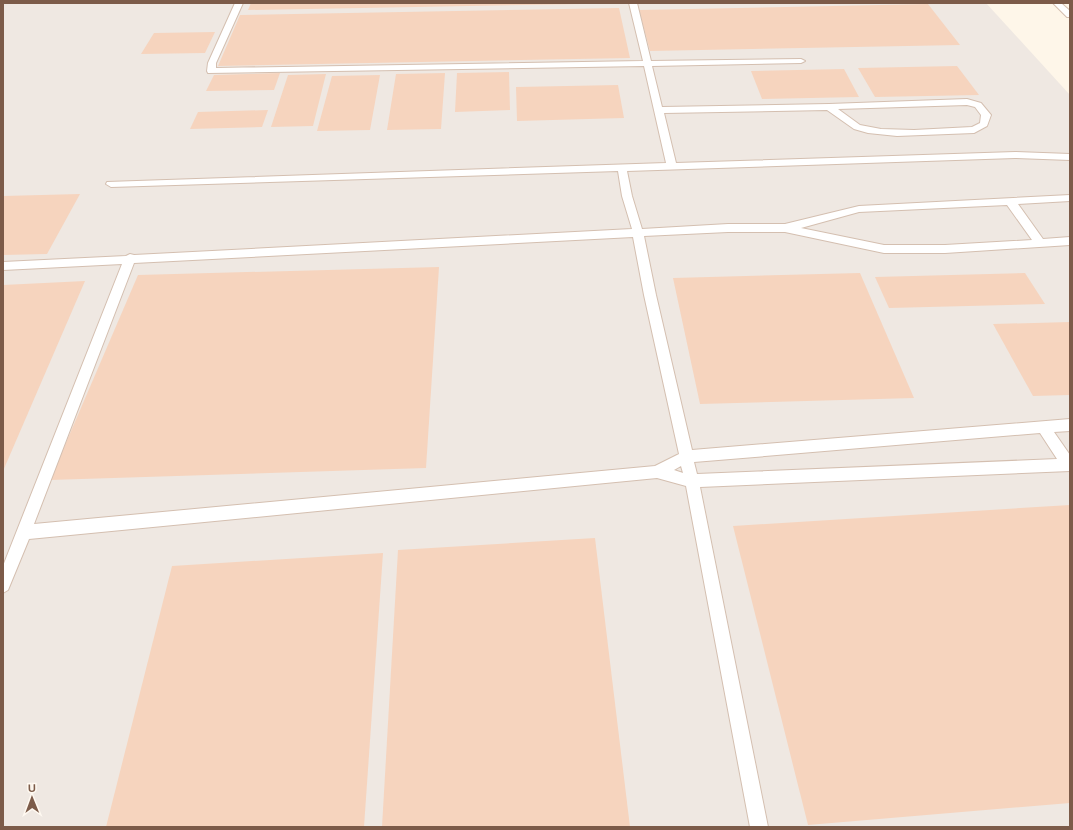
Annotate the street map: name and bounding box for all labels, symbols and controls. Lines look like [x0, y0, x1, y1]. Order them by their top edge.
north arrow [12, 778, 52, 818]
text: U [28, 782, 36, 794]

